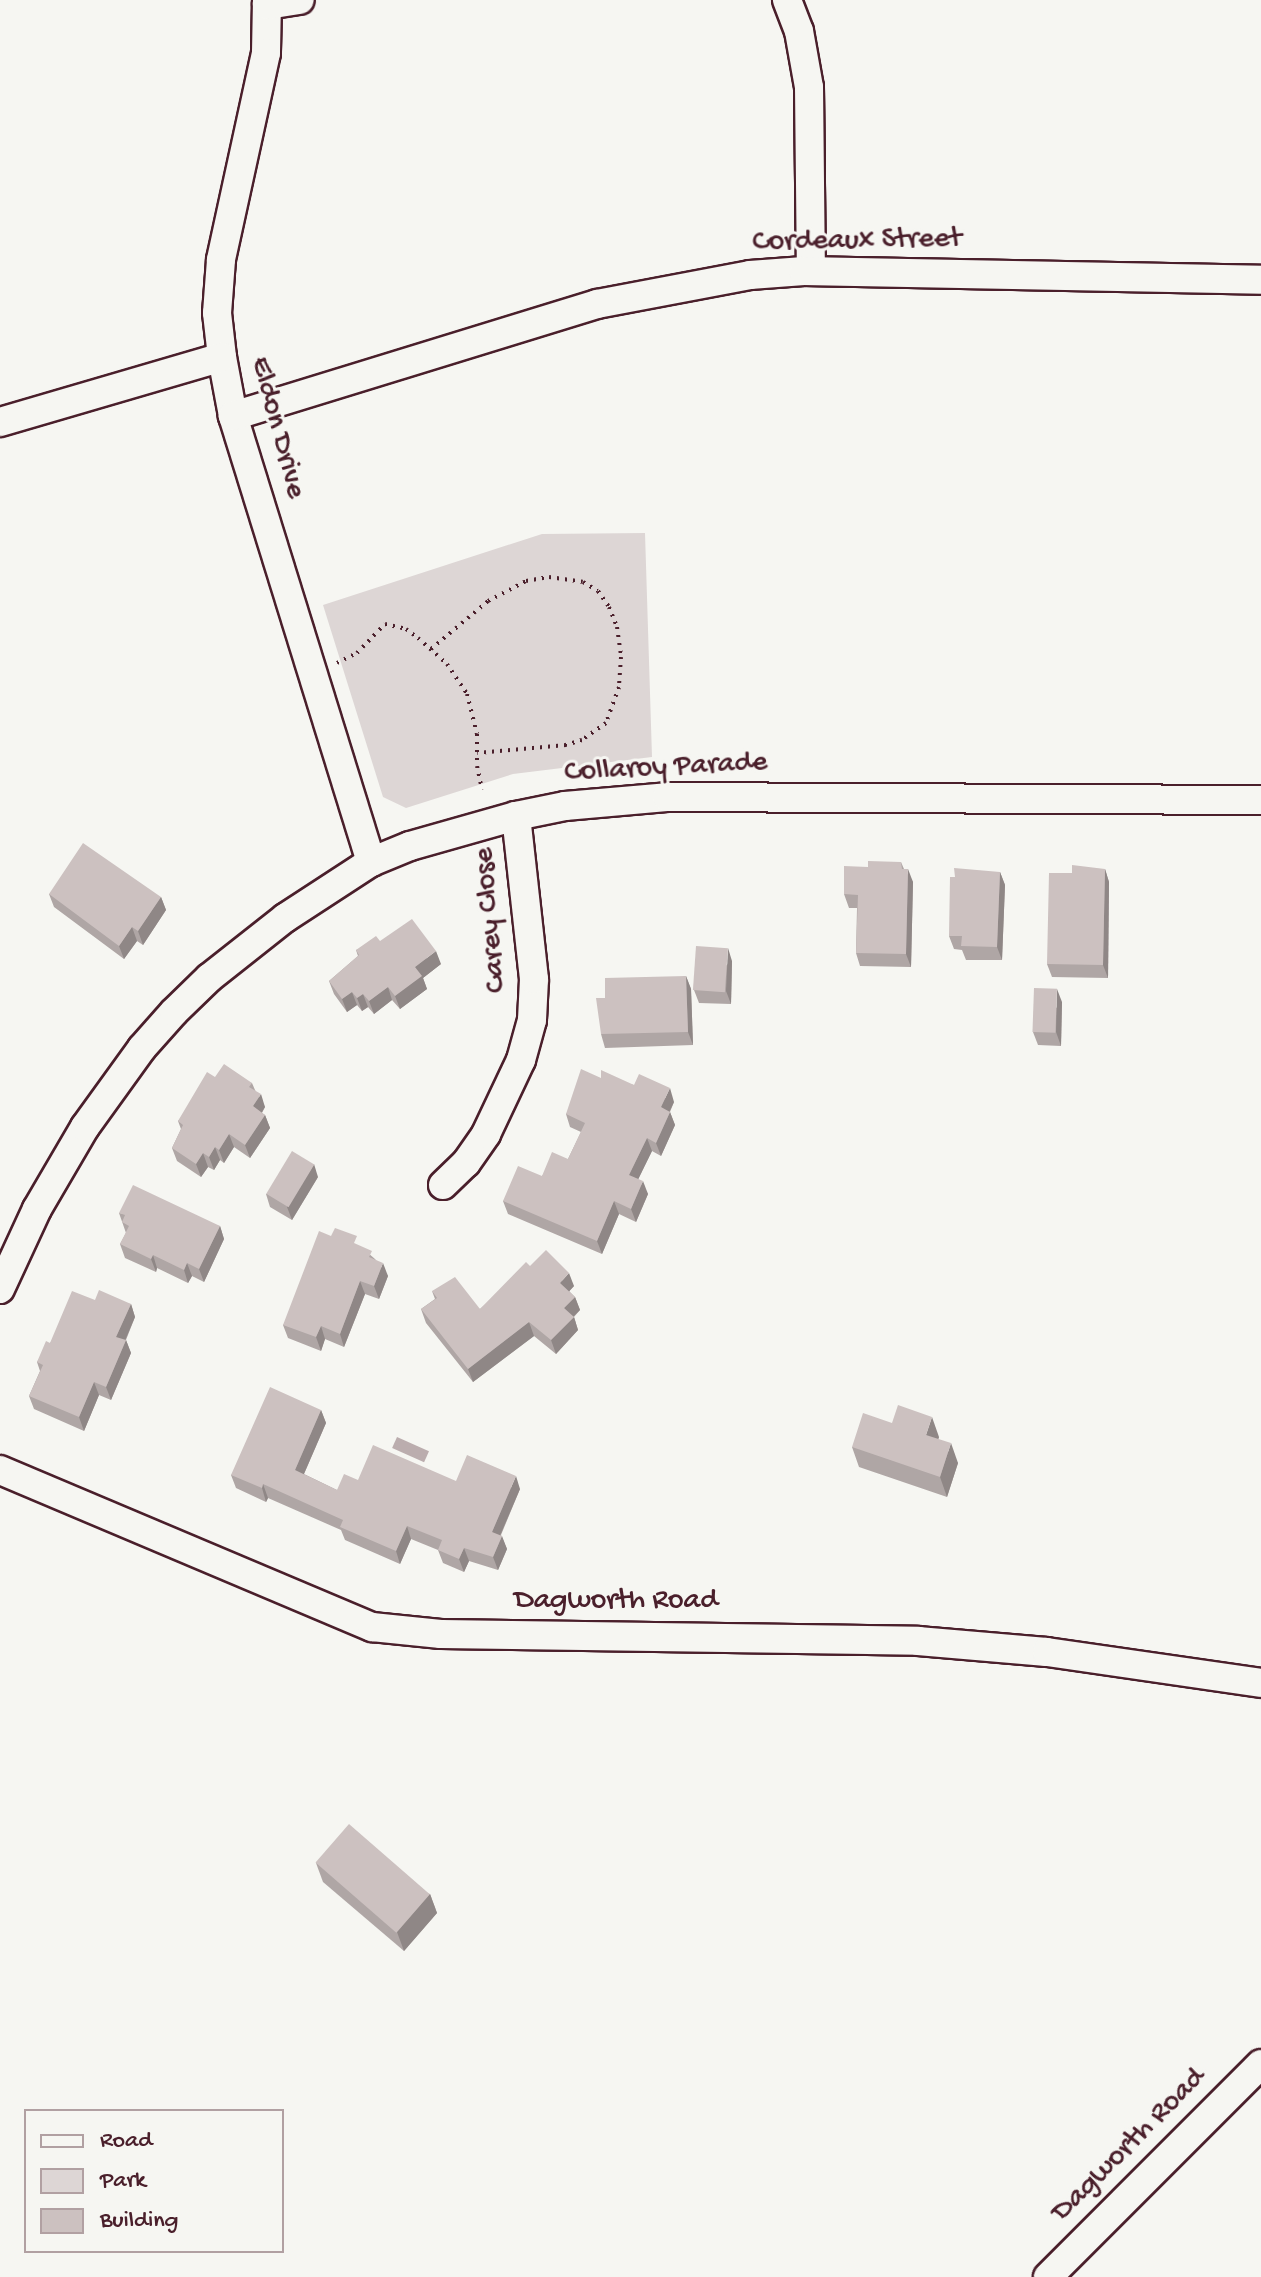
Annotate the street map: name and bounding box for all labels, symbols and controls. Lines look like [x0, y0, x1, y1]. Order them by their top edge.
street label: Cordeaux Street [752, 222, 962, 262]
street label: Eldon Drive [240, 353, 312, 503]
street label: Collaroy Parade [564, 746, 768, 792]
street label: Carey Close [468, 846, 516, 994]
street label: Dagworth Road [514, 1584, 718, 1620]
street label: Dagworth Road [1045, 2061, 1215, 2231]
legend [24, 2109, 284, 2253]
text: Road [100, 2127, 152, 2156]
text: Park [100, 2167, 146, 2196]
text: Building [100, 2207, 178, 2236]

